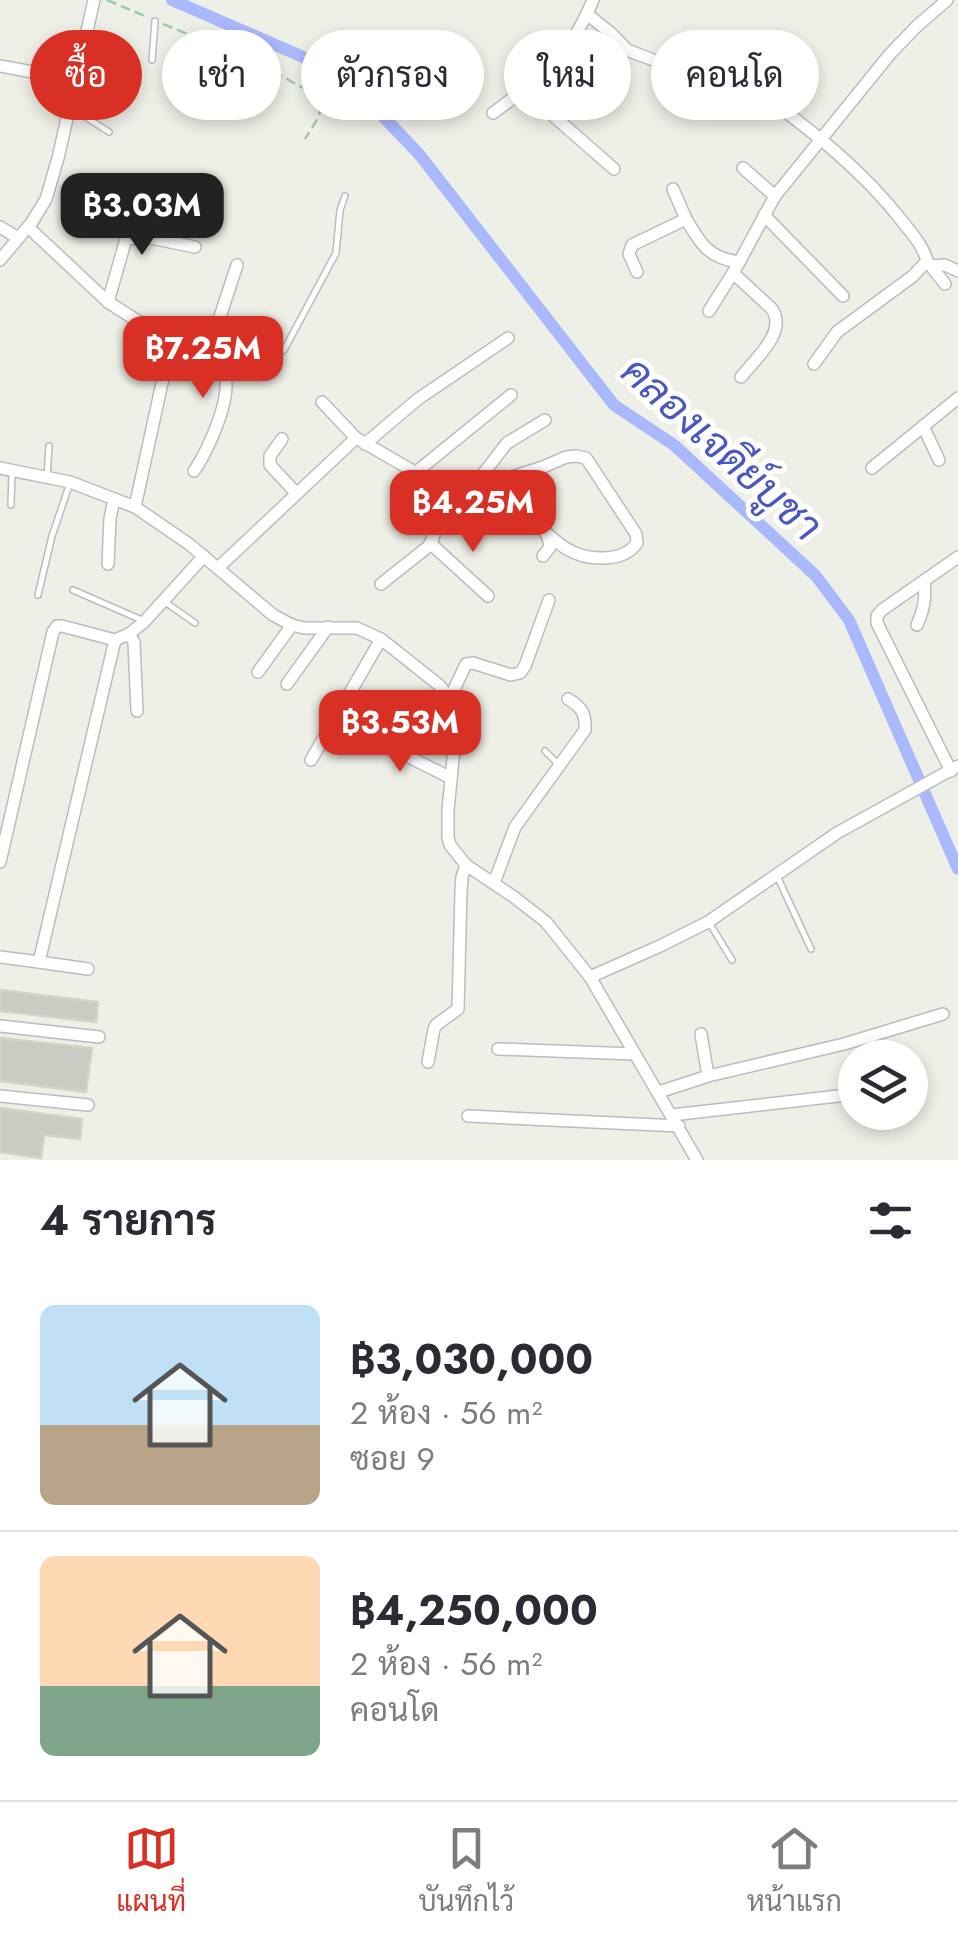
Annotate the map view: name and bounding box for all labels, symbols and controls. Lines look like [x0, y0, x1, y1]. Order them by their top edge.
chip: ซื้อ [30, 30, 142, 120]
chip: เช่า [162, 30, 281, 120]
chip: ตัวกรอง [301, 30, 484, 120]
chip: ใหม่ [504, 30, 631, 120]
chip: คอนโด [651, 30, 819, 120]
pin: ฿3.03M [61, 173, 223, 258]
text: ฿3.03M [83, 182, 201, 228]
pin: ฿7.25M [122, 316, 284, 401]
text: ฿7.25M [145, 325, 261, 371]
water label: คลองเจดีย์บูชา [608, 342, 836, 555]
pin: ฿4.25M [392, 470, 554, 555]
text: ฿4.25M [412, 479, 534, 525]
pin: ฿3.53M [319, 690, 481, 775]
text: ฿3.53M [341, 699, 459, 745]
map controls [838, 1040, 928, 1130]
button: layers [838, 1040, 928, 1130]
text: 4 รายการ [40, 1190, 216, 1251]
icon: filters [863, 1193, 918, 1248]
text: ฿3,030,000 [350, 1329, 593, 1390]
icon: home [120, 1345, 240, 1465]
text: 2 ห้อง · 56 m² [350, 1390, 542, 1436]
text: ซอย 9 [350, 1436, 435, 1482]
text: ฿4,250,000 [350, 1580, 598, 1641]
icon: home [120, 1596, 240, 1716]
text: 2 ห้อง · 56 m² [350, 1641, 542, 1687]
text: คอนโด [350, 1687, 440, 1733]
tab: แผนที่ [116, 1821, 186, 1922]
tab: บันทึกไว้ [419, 1821, 514, 1922]
tab: หน้าแรก [747, 1821, 842, 1922]

